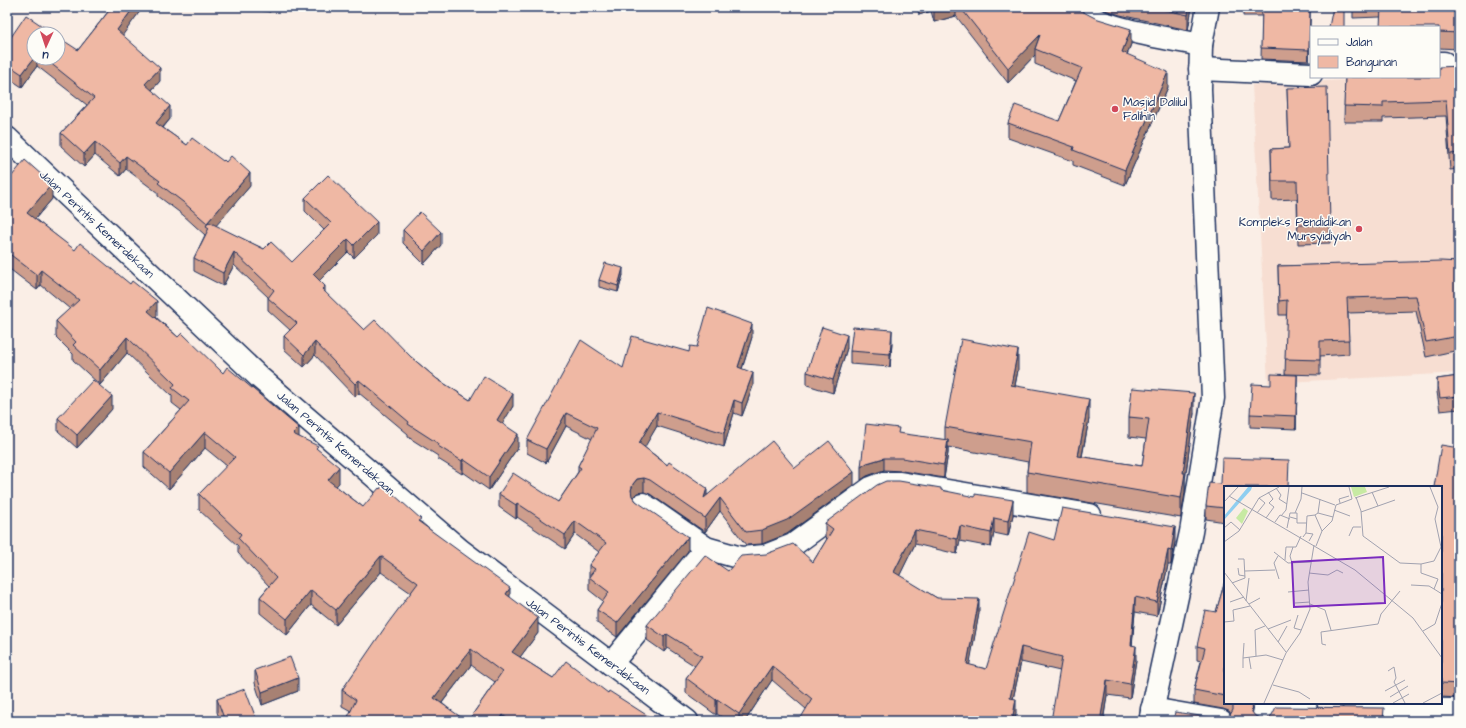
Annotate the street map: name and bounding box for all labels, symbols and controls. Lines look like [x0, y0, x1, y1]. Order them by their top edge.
north arrow [26, 26, 66, 66]
legend [1310, 26, 1440, 78]
text: Jalan [1346, 34, 1372, 51]
text: U [42, 48, 50, 63]
text: Bangunan [1346, 54, 1397, 72]
place label: Masjid Dalilul Falihin [1123, 94, 1188, 125]
marker: Masjid Dalilul Falihin [1110, 104, 1120, 114]
street label: Jalan Perintis Kemerdekaan [35, 166, 158, 282]
place label: Kompleks Pendidikan Mursyidiyah [1239, 214, 1351, 246]
marker: Kompleks Pendidikan Mursyidiyah [1354, 224, 1364, 234]
street label: Jalan Perintis Kemerdekaan [273, 387, 399, 500]
inset map [1224, 486, 1442, 704]
street label: Jalan Perintis Kemerdekaan [522, 594, 653, 699]

